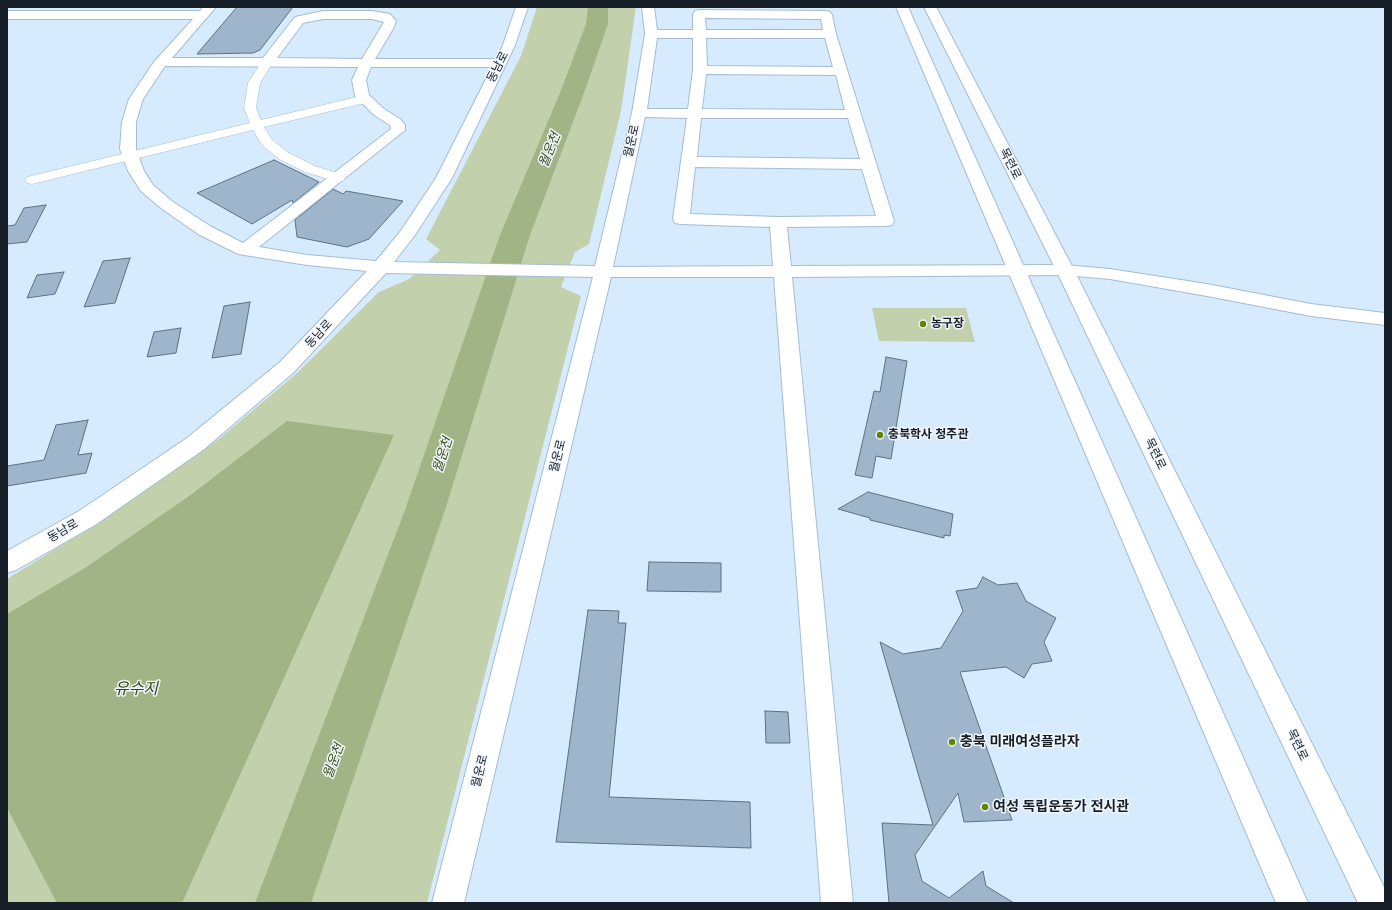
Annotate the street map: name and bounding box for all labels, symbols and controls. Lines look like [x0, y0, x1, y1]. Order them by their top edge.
street label: 동남로 [484, 49, 512, 85]
street label: 월운로 [621, 123, 643, 159]
water label: 월운천 [536, 130, 564, 170]
street label: 목련로 [996, 146, 1024, 182]
street label: 동남로 [302, 317, 336, 351]
place label: 농구장 [931, 317, 964, 331]
marker: 농구장 [918, 319, 928, 329]
place label: 충북학사 청주관 [888, 428, 968, 442]
marker: 충북학사 청주관 [875, 430, 885, 440]
water label: 월운천 [430, 436, 456, 474]
street label: 목련로 [1141, 436, 1169, 472]
street label: 월운로 [547, 438, 569, 474]
street label: 동남로 [45, 516, 81, 546]
water label: 유수지 [114, 679, 158, 699]
street label: 목련로 [1283, 727, 1311, 763]
place label: 충북 미래여성플라자 [960, 734, 1080, 750]
marker: 충북 미래여성플라자 [947, 737, 957, 747]
water label: 월운천 [321, 741, 347, 781]
street label: 월운로 [469, 753, 491, 789]
place label: 여성 독립운동가 전시관 [993, 799, 1129, 815]
marker: 여성 독립운동가 전시관 [980, 802, 990, 812]

